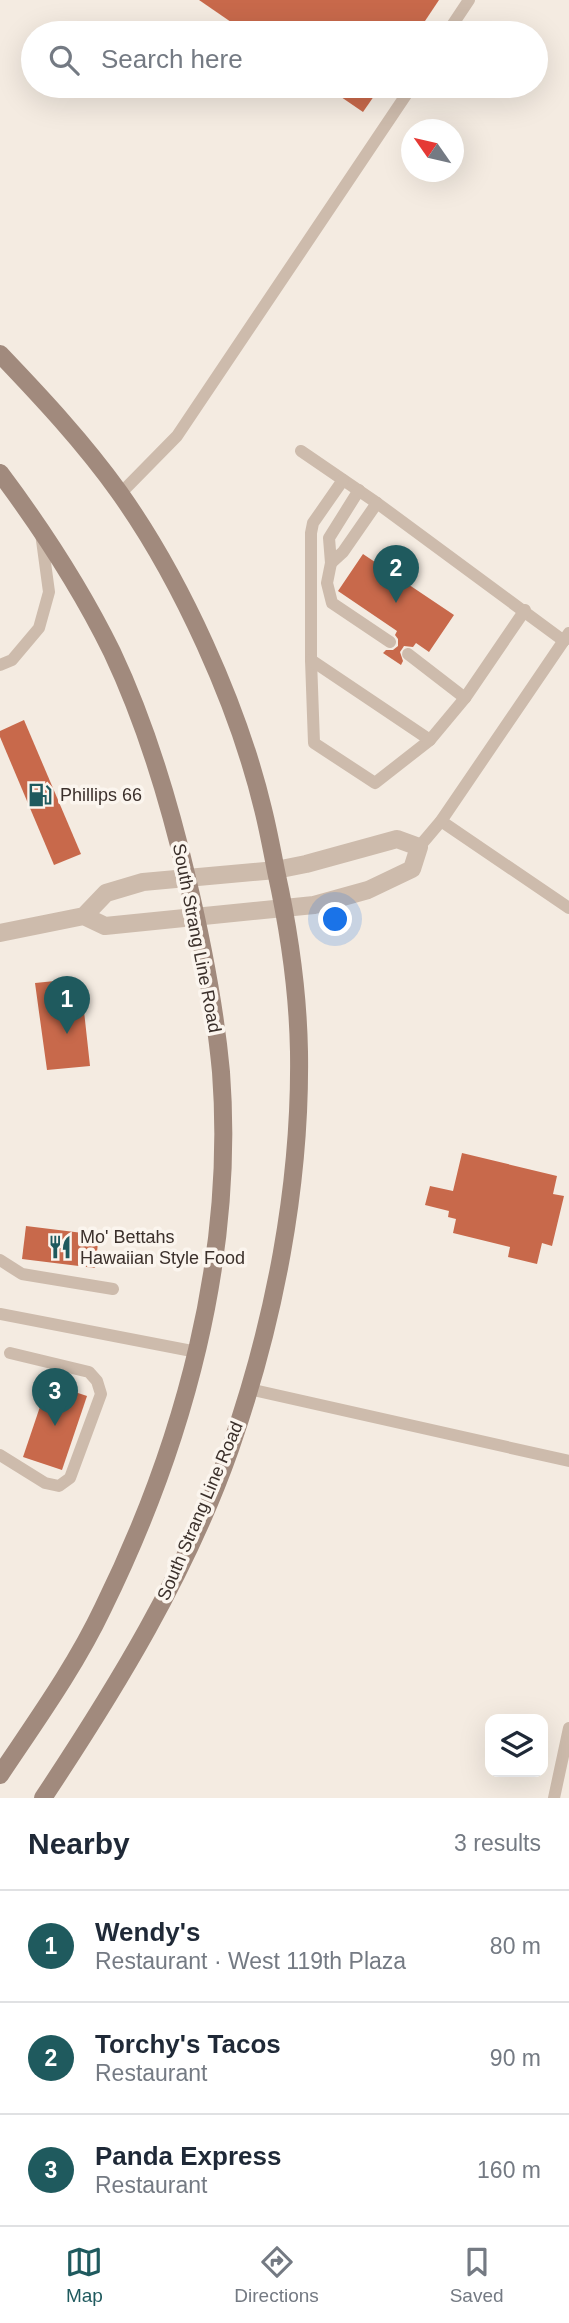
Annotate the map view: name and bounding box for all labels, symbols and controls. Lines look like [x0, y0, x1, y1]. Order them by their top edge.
search box [21, 21, 548, 98]
icon: search [45, 41, 83, 79]
text: Search here [101, 44, 243, 74]
north arrow [401, 119, 464, 182]
pin: 2 [373, 545, 419, 603]
fuel station icon: Phillips 66 [26, 781, 54, 809]
place label: Phillips 66 [60, 785, 142, 805]
street label: South Strang Line Road [169, 842, 225, 1034]
your location [318, 902, 352, 936]
pin: 1 [44, 976, 90, 1034]
place label: Mo' Bettahs Hawaiian Style Food [80, 1227, 245, 1268]
restaurant icon: Mo' Bettahs Hawaiian Style Food [46, 1233, 74, 1261]
pin: 3 [32, 1368, 78, 1426]
street label: South Strang Line Road [153, 1419, 247, 1603]
map controls [485, 1714, 548, 1777]
button: layers [485, 1714, 548, 1777]
text: Nearby [28, 1827, 130, 1860]
text: 3 results [454, 1830, 541, 1856]
text: Wendy's [95, 1917, 200, 1947]
text: 1 [45, 1933, 57, 1959]
text: 80 m [490, 1933, 541, 1959]
text: Restaurant · West 119th Plaza [95, 1948, 406, 1974]
text: Torchy's Tacos [95, 2029, 281, 2059]
text: 2 [45, 2045, 57, 2071]
text: 90 m [490, 2045, 541, 2071]
text: Restaurant [95, 2060, 208, 2086]
text: Panda Express [95, 2141, 281, 2171]
text: 3 [45, 2157, 57, 2183]
text: 160 m [477, 2157, 541, 2183]
text: Restaurant [95, 2172, 208, 2198]
tab: Map [65, 2243, 103, 2307]
tab: Directions [234, 2243, 319, 2307]
tab: Saved [450, 2243, 504, 2307]

